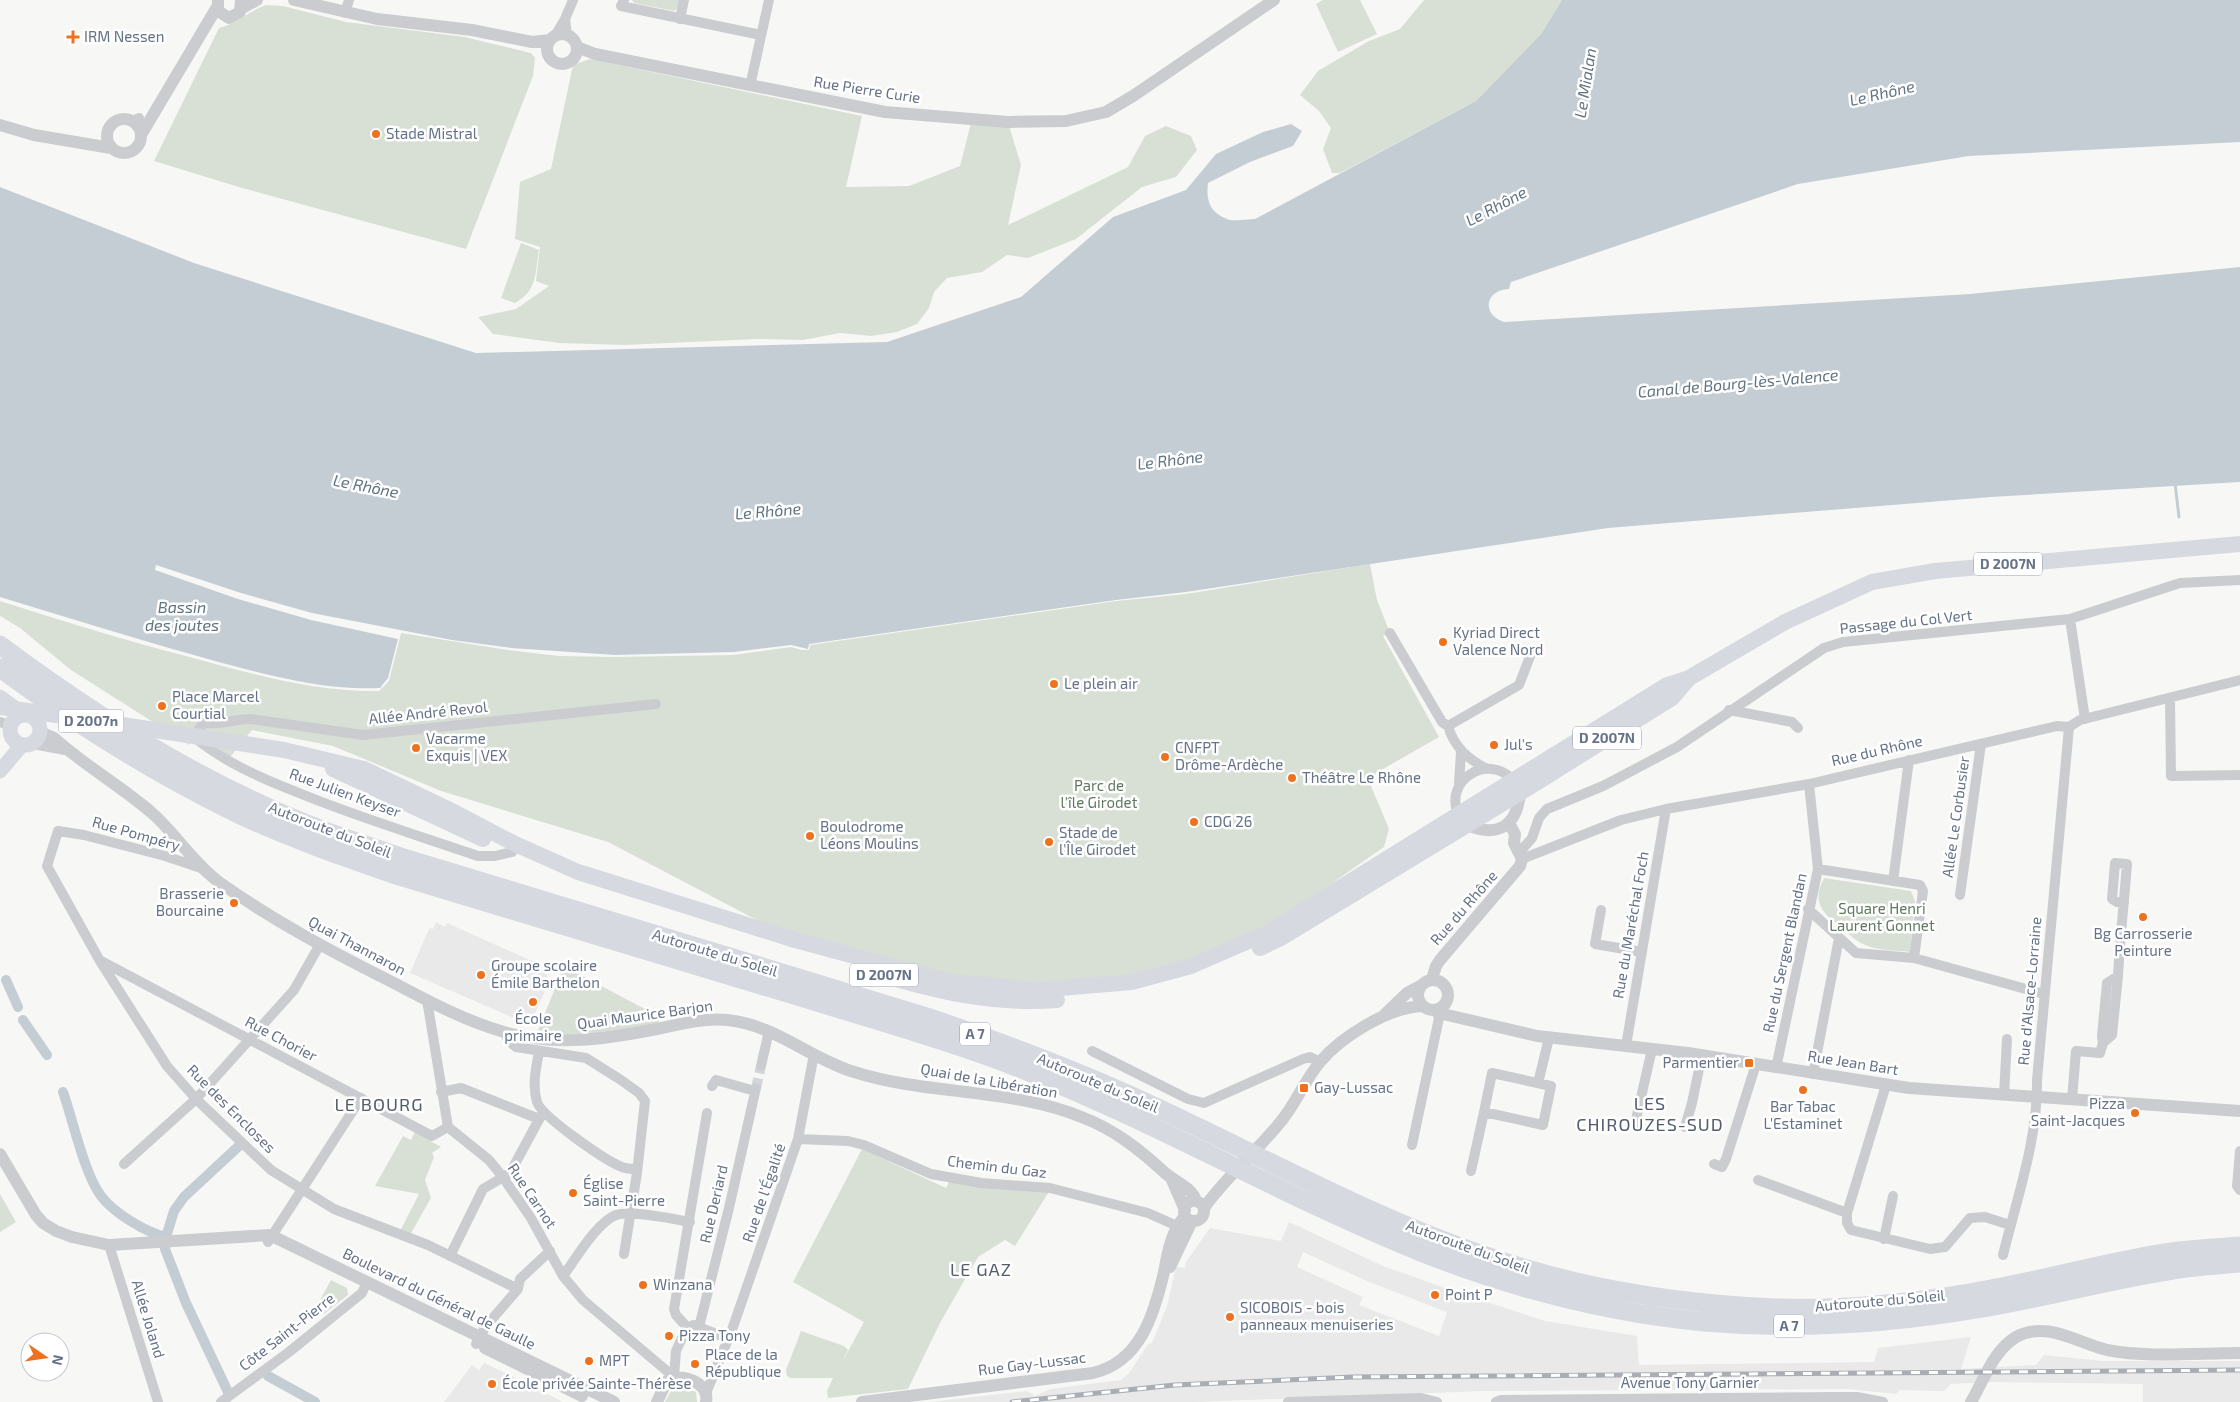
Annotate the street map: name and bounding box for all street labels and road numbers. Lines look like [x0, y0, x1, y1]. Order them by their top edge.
street label: Rue Pierre Curie [812, 72, 922, 106]
road number: D 2007N [1974, 552, 2042, 576]
street label: Passage du Col Vert [1839, 605, 1973, 637]
street label: Allée André Revol [368, 697, 489, 727]
road number: D 2007n [58, 709, 124, 732]
road number: D 2007N [1573, 726, 1641, 750]
street label: Rue du Rhône [1829, 731, 1924, 769]
street label: Allée Le Corbusier [1938, 755, 1972, 879]
street label: Rue Julien Keyser [287, 764, 403, 821]
street label: Autoroute du Soleil [266, 797, 395, 861]
street label: Rue Pompéry [90, 812, 182, 854]
street label: Rue du Maréchal Foch [1608, 850, 1652, 1000]
street label: Rue du Rhône [1426, 866, 1501, 948]
street label: Rue du Sergent Blandan [1758, 871, 1810, 1034]
street label: Quai Thannaron [305, 912, 409, 979]
street label: Rue d'Alsace-Lorraine [2014, 916, 2044, 1066]
street label: Autoroute du Soleil [650, 924, 781, 980]
road number: D 2007N [850, 964, 918, 986]
street label: Quai Maurice Barjon [576, 996, 714, 1033]
street label: Rue Chorier [242, 1012, 320, 1065]
road number: A 7 [960, 1022, 990, 1046]
street label: Rue Jean Bart [1806, 1046, 1900, 1078]
street label: Autoroute du Soleil [1035, 1048, 1162, 1116]
street label: Quai de la Libération [919, 1059, 1059, 1102]
street label: Rue des Encloses [184, 1060, 280, 1156]
street label: Rue de l'Égalité [738, 1141, 788, 1244]
street label: Chemin du Gaz [946, 1151, 1048, 1181]
street label: Rue Carnot [504, 1159, 561, 1232]
street label: Rue Deriard [695, 1163, 731, 1245]
street label: Autoroute du Soleil [1404, 1215, 1533, 1277]
street label: Boulevard du Général de Gaulle [340, 1243, 539, 1353]
street label: Allée Joland [129, 1277, 169, 1360]
street label: Autoroute du Soleil [1814, 1285, 1946, 1315]
street label: Côte Saint-Pierre [235, 1288, 338, 1374]
road number: A 7 [1774, 1314, 1804, 1338]
street label: Rue Gay-Lussac [977, 1347, 1087, 1379]
street label: Avenue Tony Garnier [1621, 1373, 1759, 1391]

